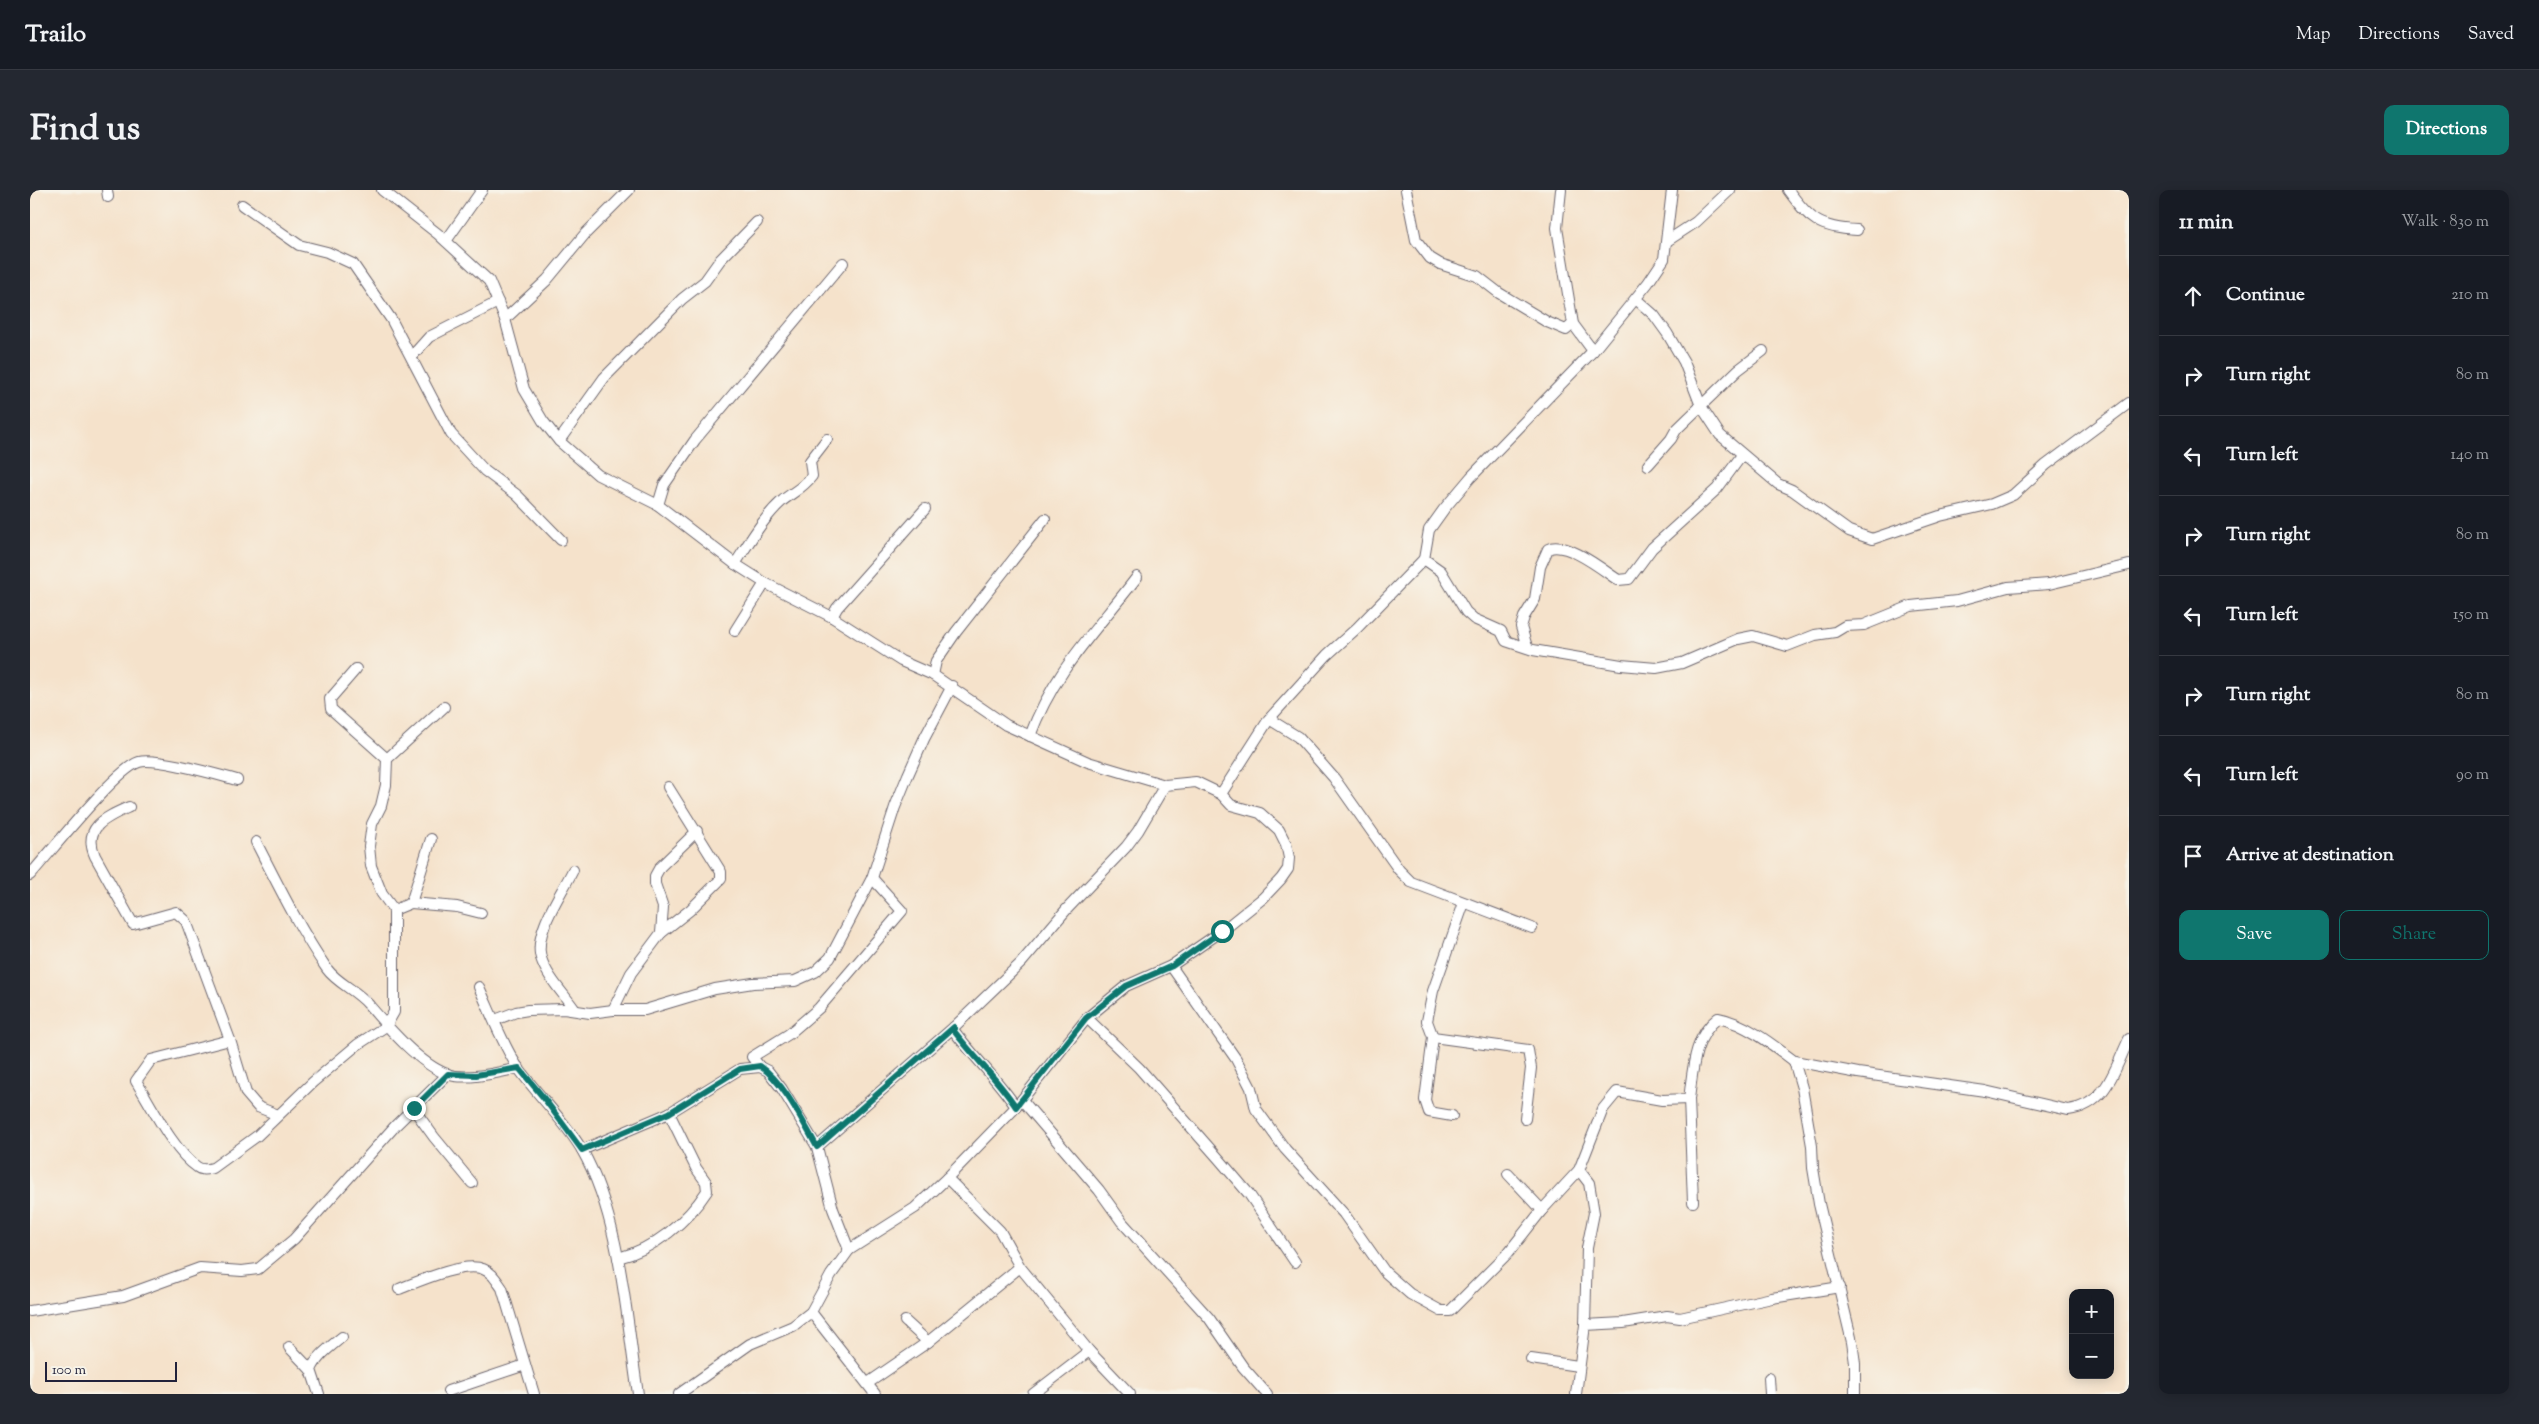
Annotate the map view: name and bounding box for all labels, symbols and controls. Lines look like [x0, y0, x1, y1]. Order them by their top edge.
text: Trailo [25, 18, 86, 52]
text: Map [2296, 22, 2331, 48]
text: Directions [2359, 22, 2440, 48]
text: Saved [2468, 22, 2514, 48]
text: Find us [30, 105, 140, 156]
button: Directions [2384, 105, 2509, 155]
text: 11 min [2179, 208, 2234, 238]
text: Walk · 830 m [2401, 211, 2489, 234]
icon: ahead [2179, 282, 2207, 310]
text: Continue [2226, 282, 2305, 309]
text: 210 m [2451, 284, 2489, 307]
icon: right [2179, 362, 2207, 390]
text: Turn right [2226, 362, 2310, 389]
text: 80 m [2456, 364, 2489, 387]
icon: left [2179, 442, 2207, 470]
text: Turn left [2226, 442, 2298, 469]
text: 140 m [2451, 444, 2489, 467]
icon: right [2179, 522, 2207, 550]
text: Turn right [2226, 522, 2310, 549]
text: 80 m [2456, 524, 2489, 547]
icon: left [2179, 602, 2207, 630]
text: Turn left [2226, 602, 2298, 629]
text: 150 m [2453, 604, 2489, 627]
icon: right [2179, 682, 2207, 710]
text: Turn right [2226, 682, 2310, 709]
text: 80 m [2456, 684, 2489, 707]
icon: left [2179, 762, 2207, 790]
text: Turn left [2226, 762, 2298, 789]
text: 90 m [2456, 764, 2489, 787]
icon: arrive [2179, 842, 2207, 870]
text: Arrive at destination [2226, 842, 2394, 869]
button: Save [2179, 910, 2329, 960]
button: Share [2339, 910, 2489, 960]
route start [1211, 920, 1234, 943]
route end [403, 1097, 426, 1120]
map controls [2069, 1289, 2114, 1379]
button: + [2069, 1289, 2114, 1334]
button: − [2069, 1334, 2114, 1379]
scale bar [45, 1359, 178, 1382]
text: 100 m [52, 1361, 86, 1381]

